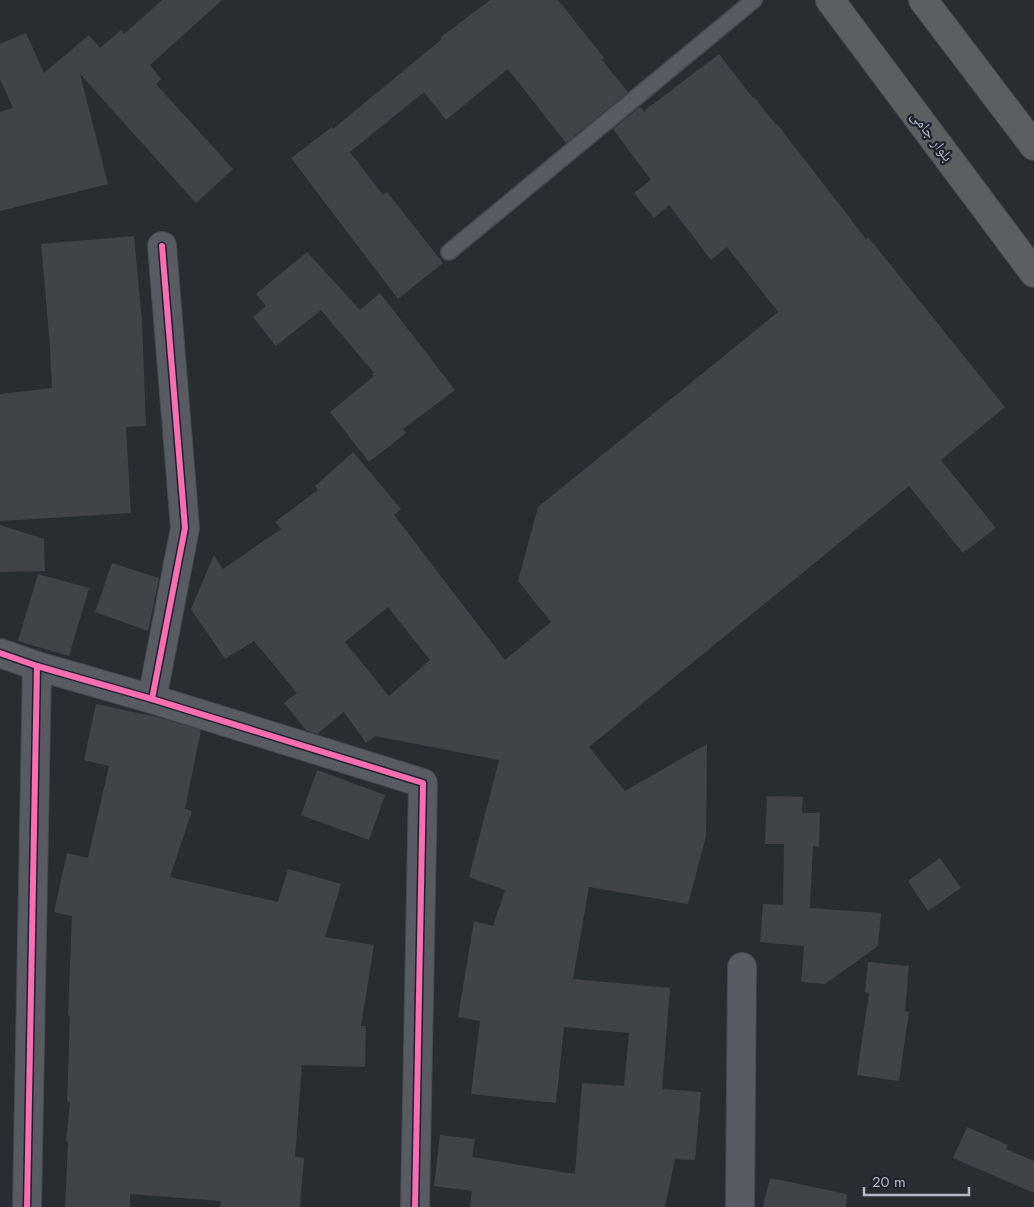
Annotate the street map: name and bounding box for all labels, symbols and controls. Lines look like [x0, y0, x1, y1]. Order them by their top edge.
street label: بلوار جامی [905, 106, 959, 166]
scale bar [864, 1164, 969, 1196]
text: 20 m [872, 1171, 906, 1193]

